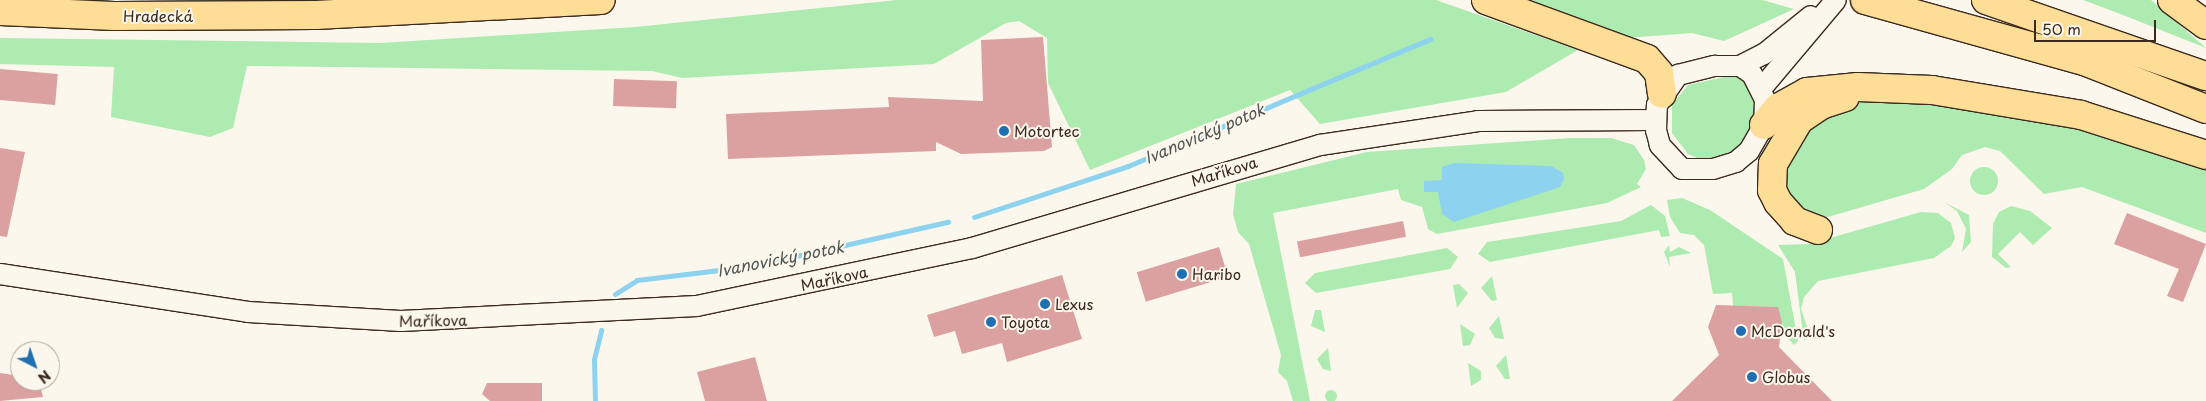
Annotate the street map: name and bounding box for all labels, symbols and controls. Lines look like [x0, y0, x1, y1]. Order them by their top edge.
street label: Hradecká [123, 7, 193, 25]
scale bar [2036, 10, 2158, 42]
text: 50 m [2042, 17, 2081, 40]
water label: Ivanovický potok [1140, 99, 1268, 167]
place label: Motortec [1014, 122, 1080, 140]
marker: Motortec [998, 125, 1010, 137]
street label: Maříkova [1189, 152, 1259, 190]
water label: Ivanovický potok [714, 236, 846, 280]
street label: Maříkova [799, 262, 869, 294]
place label: Haribo [1192, 265, 1241, 283]
marker: Haribo [1176, 268, 1188, 280]
place label: Lexus [1055, 295, 1093, 313]
marker: Lexus [1039, 298, 1051, 310]
street label: Maříkova [399, 310, 467, 330]
place label: Toyota [1001, 313, 1049, 331]
marker: Toyota [985, 316, 997, 328]
place label: McDonald's [1751, 322, 1835, 340]
marker: McDonald's [1735, 325, 1747, 337]
north arrow [10, 341, 60, 391]
text: N [33, 365, 56, 389]
place label: Globus [1762, 368, 1810, 386]
marker: Globus [1746, 371, 1758, 383]

